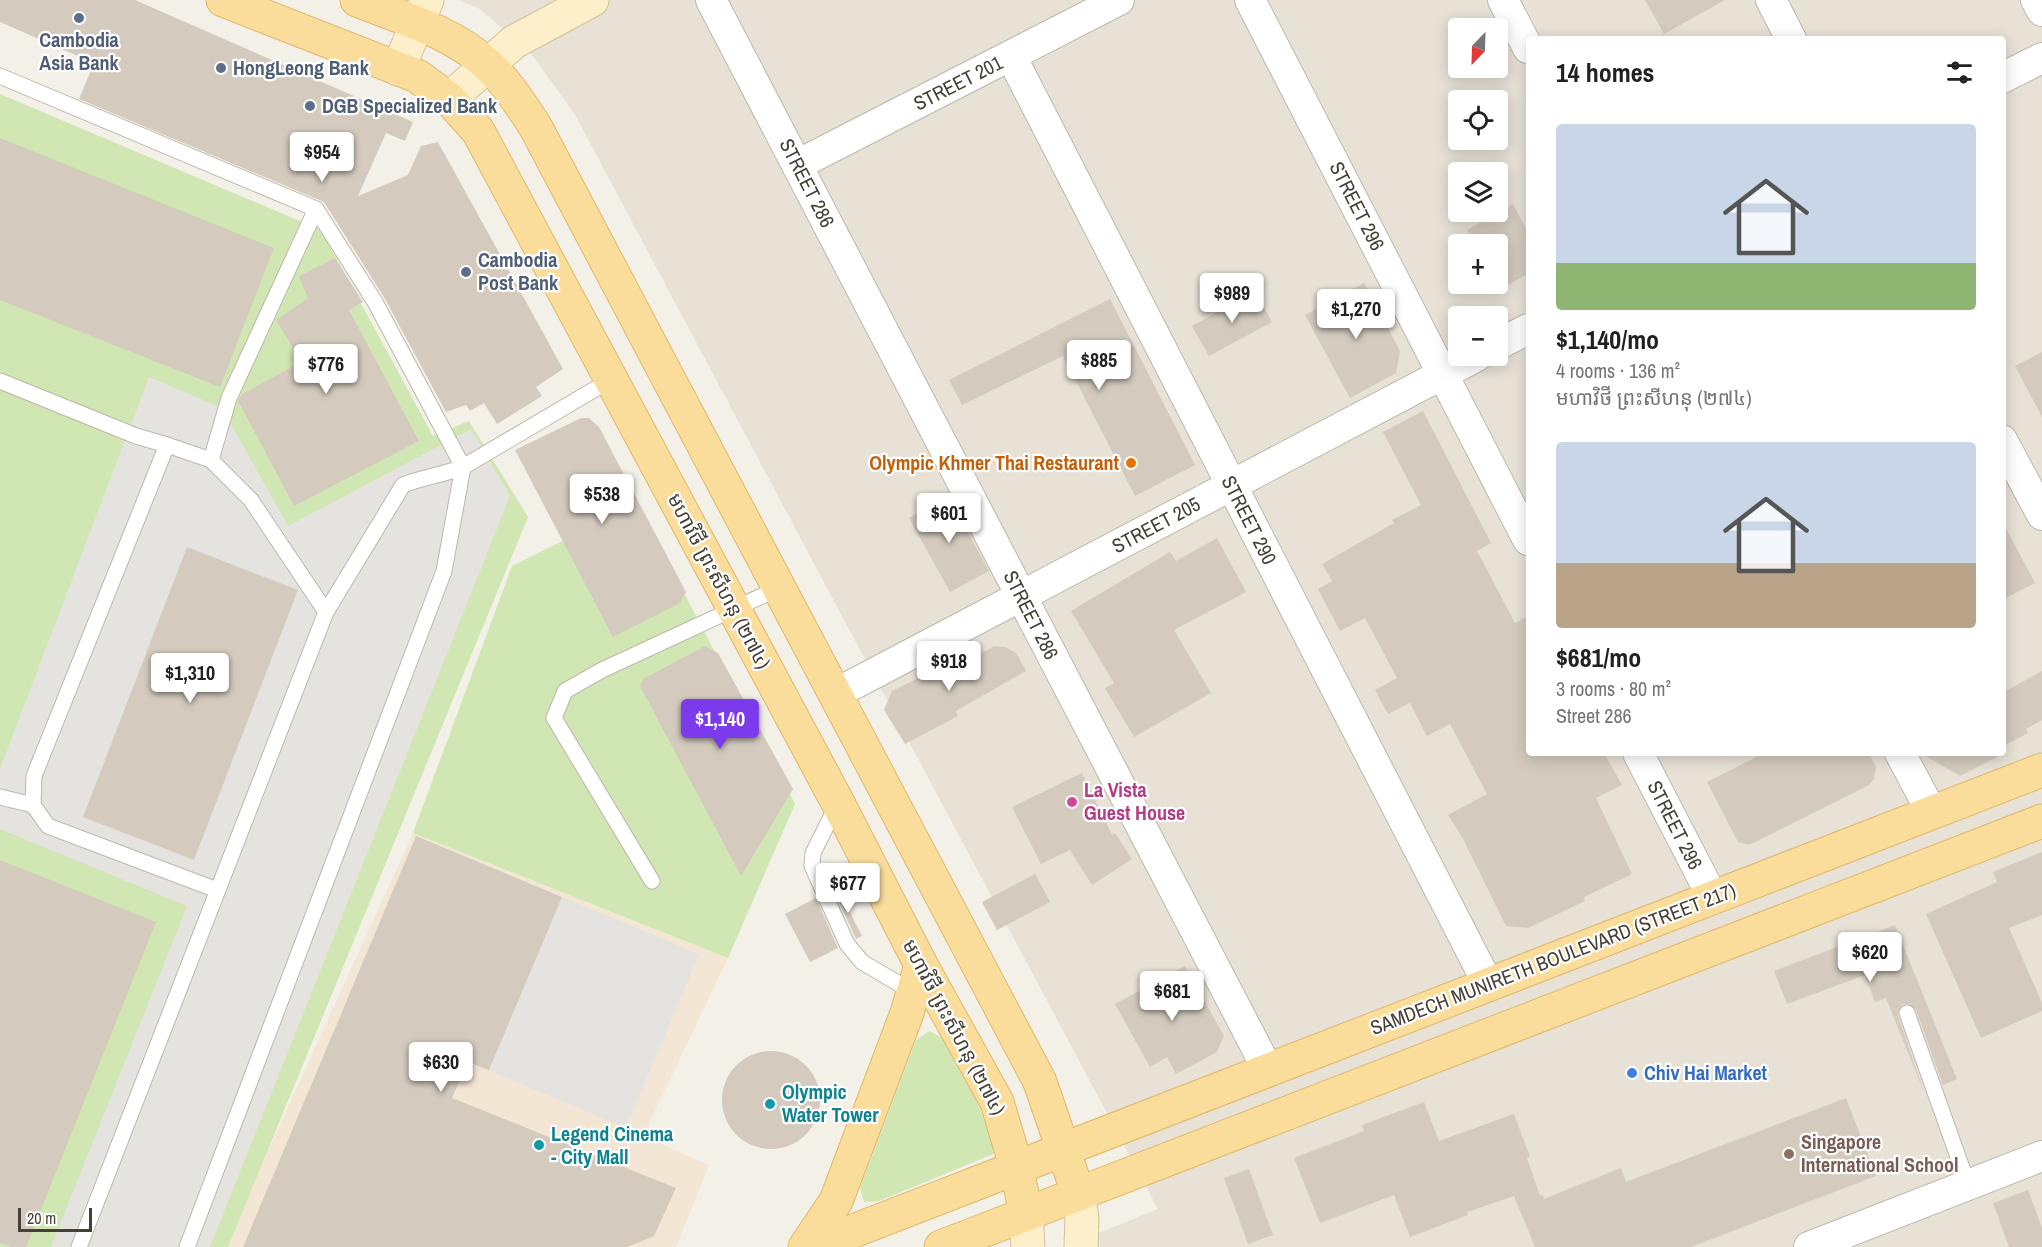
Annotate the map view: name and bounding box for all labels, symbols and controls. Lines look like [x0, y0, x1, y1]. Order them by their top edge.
marker: Cambodia Asia Bank [72, 11, 86, 25]
north arrow [1448, 18, 1508, 78]
map controls [1448, 18, 1508, 366]
place label: Cambodia Asia Bank [39, 26, 120, 76]
street label: STREET 201 [909, 49, 1007, 116]
place label: HongLeong Bank [233, 54, 370, 81]
text: 14 homes [1556, 55, 1654, 90]
icon: filters [1943, 56, 1976, 89]
marker: HongLeong Bank [214, 61, 228, 75]
button: locate [1448, 90, 1508, 150]
place label: DGB Specialized Bank [322, 92, 498, 119]
marker: DGB Specialized Bank [303, 99, 317, 113]
pin: $954 [286, 132, 358, 183]
street label: STREET 286 [774, 134, 841, 232]
text: $954 [304, 138, 340, 165]
street label: STREET 296 [1324, 157, 1391, 255]
button: layers [1448, 162, 1508, 222]
icon: home [1712, 163, 1820, 271]
button: + [1448, 234, 1508, 294]
place label: Cambodia Post Bank [478, 246, 559, 296]
marker: Cambodia Post Bank [459, 265, 473, 279]
pin: $989 [1196, 273, 1268, 324]
text: $989 [1214, 279, 1250, 306]
pin: $1,270 [1307, 289, 1405, 340]
text: $1,270 [1331, 295, 1381, 322]
button: − [1448, 306, 1508, 366]
text: $1,140/mo [1556, 322, 1659, 357]
pin: $885 [1063, 340, 1135, 391]
pin: $776 [290, 344, 362, 395]
text: $885 [1081, 346, 1117, 373]
text: $776 [308, 350, 344, 377]
text: 4 rooms · 136 m² [1556, 357, 1680, 384]
text: មហាវិថី ព្រះសីហនុ (២៧៤) [1556, 384, 1752, 411]
place label: Olympic Khmer Thai Restaurant [869, 449, 1120, 476]
marker: Olympic Khmer Thai Restaurant [1124, 456, 1138, 470]
street label: STREET 290 [1216, 471, 1283, 569]
pin: $538 [566, 474, 638, 525]
text: $538 [584, 480, 620, 507]
icon: home [1712, 481, 1820, 589]
street label: មហាវិថី ព្រះសីហនុ (២៧៤) [661, 488, 777, 674]
street label: STREET 205 [1107, 490, 1205, 559]
pin: $601 [913, 493, 985, 544]
text: $601 [931, 499, 967, 526]
street label: STREET 286 [998, 566, 1065, 664]
text: $681/mo [1556, 640, 1641, 675]
pin: $918 [913, 641, 985, 692]
text: $918 [931, 647, 967, 674]
pin: $1,310 [141, 653, 239, 704]
text: $1,310 [165, 659, 215, 686]
text: 3 rooms · 80 m² [1556, 675, 1671, 702]
pin: $1,140 [671, 699, 769, 750]
text: Street 286 [1556, 702, 1632, 729]
text: $1,140 [695, 705, 745, 732]
place label: La Vista Guest House [1084, 776, 1185, 826]
street label: STREET 296 [1642, 776, 1709, 874]
marker: La Vista Guest House [1065, 795, 1079, 809]
pin: $677 [812, 863, 884, 914]
text: $677 [830, 869, 866, 896]
street label: SAMDECH MUNIRETH BOULEVARD (STREET 217) [1366, 876, 1739, 1041]
pin: $620 [1834, 932, 1906, 983]
street label: មហាវិថី ព្រះសីហនុ (២៧៤) [896, 934, 1012, 1120]
text: $620 [1852, 938, 1888, 965]
pin: $681 [1136, 971, 1208, 1022]
text: $681 [1154, 977, 1190, 1004]
pin: $630 [405, 1042, 477, 1093]
text: $630 [423, 1048, 459, 1075]
place label: Chiv Hai Market [1644, 1059, 1768, 1086]
marker: Chiv Hai Market [1625, 1066, 1639, 1080]
place label: Olympic Water Tower [782, 1078, 879, 1128]
marker: Olympic Water Tower [763, 1097, 777, 1111]
place label: Legend Cinema - City Mall [551, 1120, 673, 1170]
place label: Singapore International School [1801, 1128, 1959, 1178]
marker: Legend Cinema - City Mall [532, 1138, 546, 1152]
marker: Singapore International School [1782, 1147, 1796, 1161]
scale bar [18, 1205, 92, 1232]
text: 20 m [27, 1207, 56, 1229]

